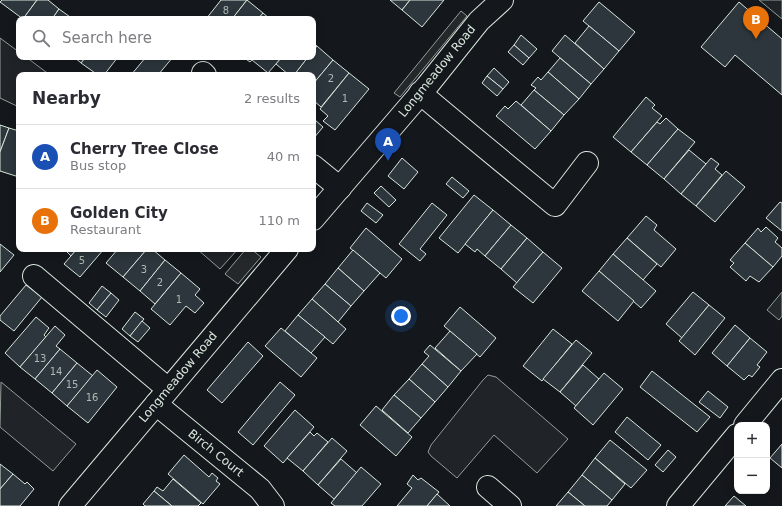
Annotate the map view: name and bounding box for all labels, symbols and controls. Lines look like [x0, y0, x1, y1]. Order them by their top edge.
house number: 8 [223, 5, 229, 16]
pin: B [743, 6, 769, 39]
search box [16, 16, 316, 60]
street label: Longmeadow Road [396, 22, 478, 120]
icon: search [30, 27, 52, 49]
text: Search here [62, 29, 152, 47]
house number: 2 [328, 73, 334, 84]
text: Nearby [32, 88, 101, 108]
text: 2 results [244, 91, 300, 106]
house number: 1 [342, 93, 348, 104]
pin: A [375, 128, 401, 161]
text: Cherry Tree Close [70, 140, 219, 158]
text: A [40, 149, 50, 164]
text: 40 m [267, 149, 300, 164]
text: Bus stop [70, 158, 126, 173]
text: Golden City [70, 204, 168, 222]
text: B [40, 213, 50, 228]
text: 110 m [258, 213, 300, 228]
text: Restaurant [70, 222, 141, 237]
house number: 5 [79, 255, 85, 266]
house number: 3 [141, 264, 147, 275]
house number: 2 [157, 277, 163, 288]
house number: 1 [176, 294, 182, 305]
your location [391, 306, 411, 326]
street label: Longmeadow Road [136, 329, 220, 425]
house number: 13 [34, 353, 46, 364]
house number: 14 [50, 366, 62, 377]
house number: 15 [66, 379, 78, 390]
house number: 16 [86, 392, 98, 403]
map controls [734, 422, 770, 494]
button: + [734, 422, 770, 458]
street label: Birch Court [185, 426, 247, 480]
button: − [734, 458, 770, 494]

